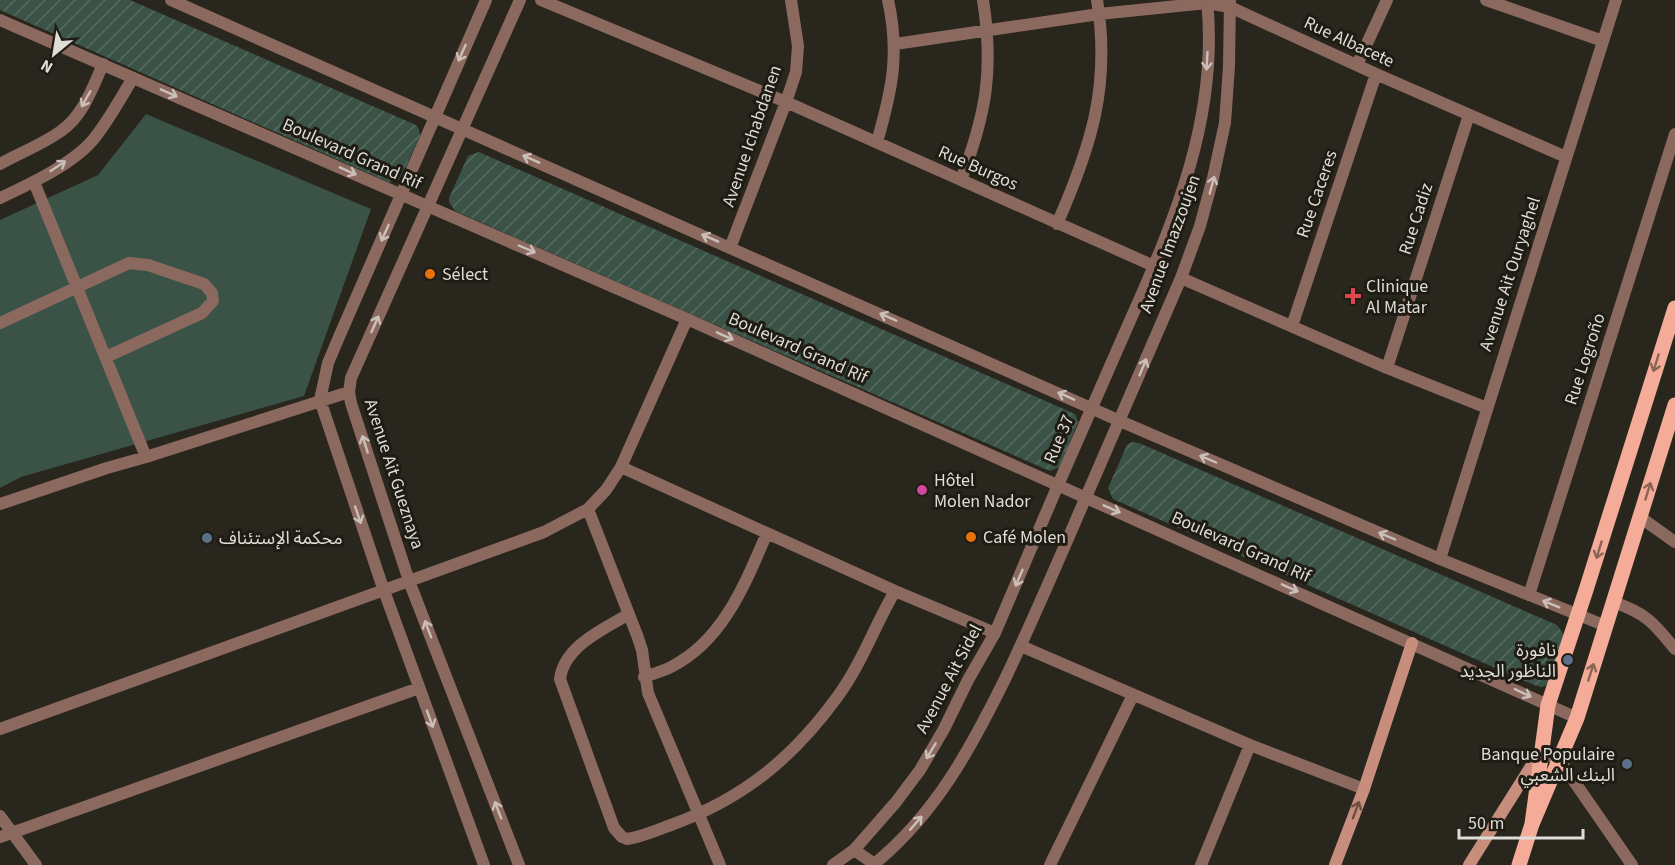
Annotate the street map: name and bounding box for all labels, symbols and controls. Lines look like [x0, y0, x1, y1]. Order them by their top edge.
street label: Rue Albacete [1300, 10, 1398, 74]
north arrow [24, 24, 84, 84]
one-way arrow [455, 44, 467, 62]
one-way arrow [1202, 51, 1213, 71]
text: N [37, 54, 57, 78]
street label: Avenue Ichabdanen [716, 62, 788, 210]
one-way arrow [160, 88, 178, 100]
one-way arrow [80, 90, 92, 107]
street label: Boulevard Grand Rif [278, 112, 426, 196]
street label: Rue Burgos [934, 139, 1022, 197]
street label: Rue Caceres [1290, 147, 1344, 241]
one-way arrow [523, 153, 541, 165]
one-way arrow [49, 160, 66, 172]
one-way arrow [339, 166, 357, 178]
street label: Avenue Imazzoujen [1133, 171, 1207, 317]
one-way arrow [1206, 176, 1218, 195]
street label: Rue Cadiz [1393, 180, 1439, 258]
street label: Avenue Ait Ouryaghel [1473, 194, 1547, 354]
one-way arrow [379, 223, 390, 241]
one-way arrow [701, 232, 719, 244]
one-way arrow [517, 244, 536, 255]
place label: Sélect [442, 262, 488, 287]
marker: Sélect [423, 267, 437, 281]
place label: Clinique Al Matar [1366, 274, 1428, 320]
marker: Clinique Al Matar [1344, 287, 1362, 305]
street label: Boulevard Grand Rif [724, 306, 872, 390]
street label: Rue Logroño [1558, 310, 1612, 408]
one-way arrow [879, 311, 897, 322]
one-way arrow [370, 316, 381, 334]
one-way arrow [716, 331, 734, 342]
one-way arrow [1650, 353, 1661, 372]
one-way arrow [1138, 358, 1149, 377]
one-way arrow [1058, 390, 1076, 402]
street label: Avenue Ait Gueznaya [358, 396, 430, 552]
street label: Rue 37 [1038, 411, 1080, 467]
one-way arrow [358, 435, 369, 454]
one-way arrow [1199, 453, 1217, 464]
place label: Hôtel Molen Nador [934, 468, 1031, 514]
one-way arrow [1643, 481, 1654, 500]
marker: Hôtel Molen Nador [915, 483, 929, 497]
one-way arrow [1102, 503, 1120, 515]
one-way arrow [354, 505, 365, 524]
street label: Boulevard Grand Rif [1167, 505, 1315, 589]
place label: Café Molen [983, 525, 1066, 550]
place label: محكمة الإستئناف [219, 526, 343, 551]
marker: Café Molen [964, 530, 978, 544]
one-way arrow [1378, 530, 1396, 541]
marker: محكمة الإستئناف [200, 531, 214, 545]
one-way arrow [1593, 540, 1604, 559]
one-way arrow [1012, 568, 1024, 586]
one-way arrow [1280, 583, 1299, 594]
one-way arrow [1543, 598, 1561, 609]
one-way arrow [422, 620, 433, 638]
street label: Avenue Ait Sidel [910, 620, 988, 738]
place label: نافورة الناظور الجديد [1460, 638, 1556, 684]
marker: نافورة الناظور الجديد [1561, 653, 1575, 667]
one-way arrow [1586, 663, 1597, 682]
one-way arrow [1513, 688, 1531, 700]
one-way arrow [425, 709, 436, 728]
one-way arrow [924, 742, 936, 759]
place label: Banque Populaire البنك الشعبي [1481, 742, 1615, 788]
marker: Banque Populaire البنك الشعبي [1620, 757, 1634, 771]
one-way arrow [492, 802, 503, 820]
one-way arrow [1351, 802, 1362, 820]
scale bar [1459, 802, 1584, 840]
text: 50 m [1468, 811, 1504, 836]
one-way arrow [909, 816, 923, 831]

